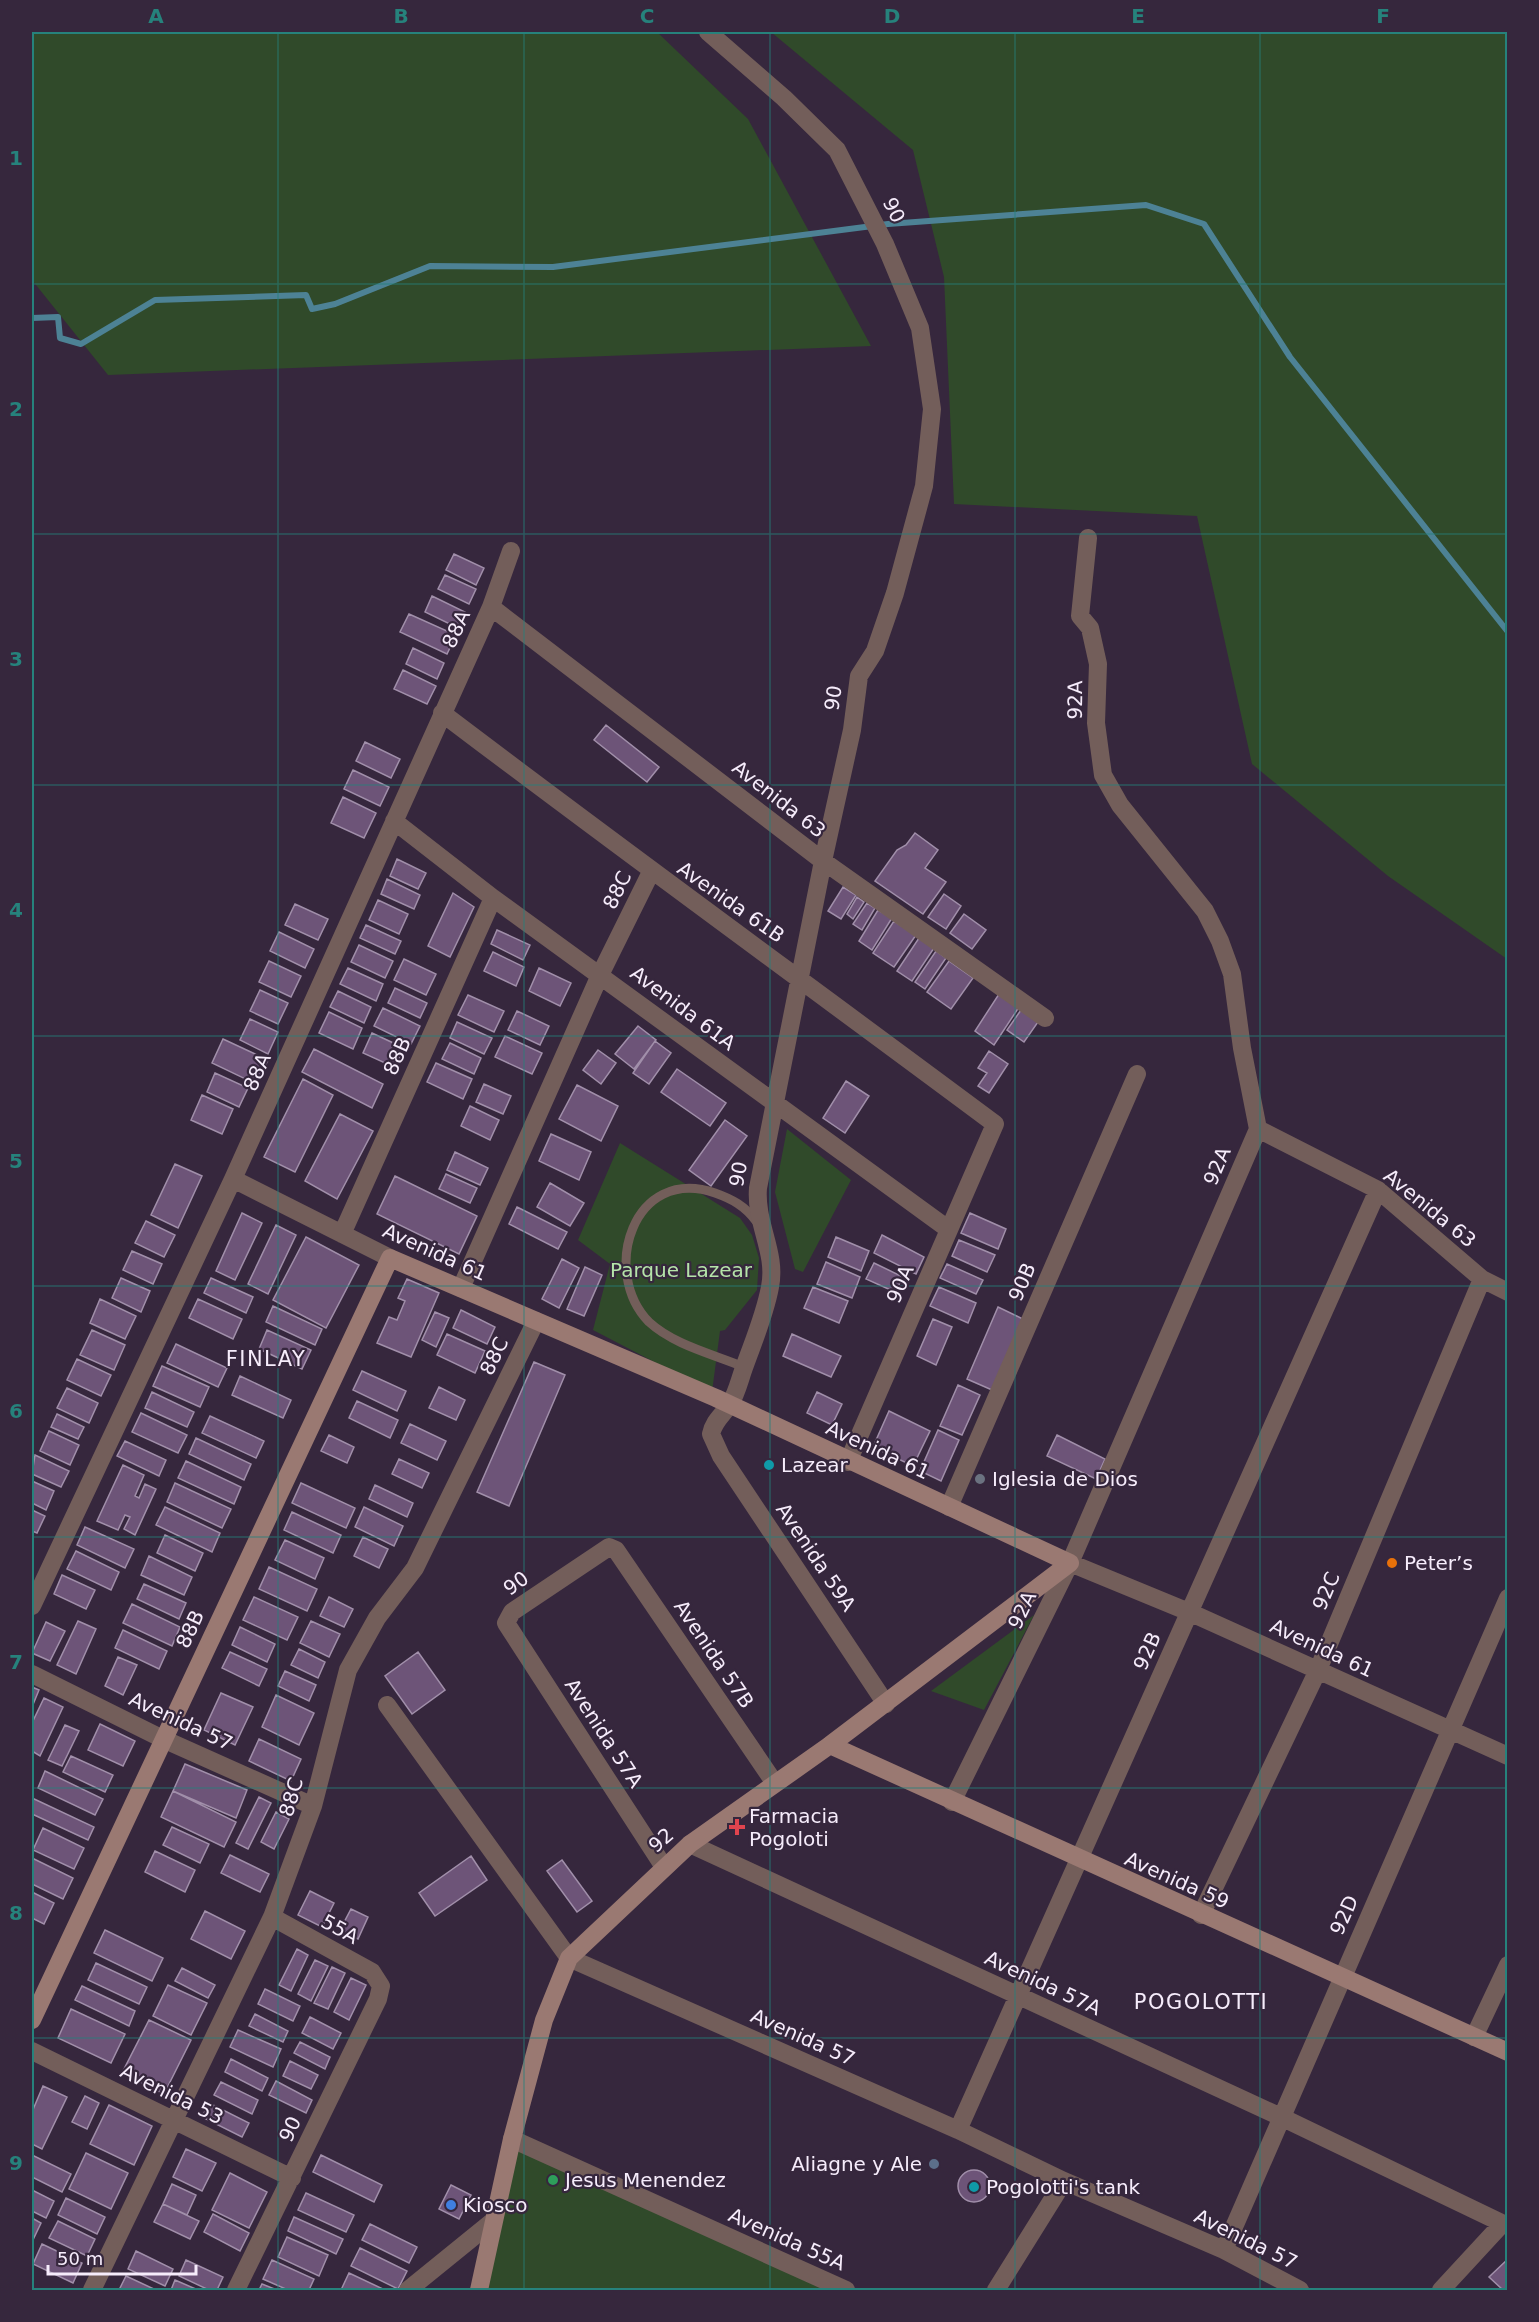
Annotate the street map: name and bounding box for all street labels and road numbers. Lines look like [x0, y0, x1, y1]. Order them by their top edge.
street label: 90 [878, 193, 910, 227]
street label: 88A [437, 606, 475, 652]
street label: 92A [1063, 680, 1087, 720]
street label: 90 [819, 684, 847, 712]
street label: Avenida 63 [728, 755, 830, 843]
street label: Avenida 61B [673, 856, 789, 948]
street label: 88C [598, 867, 636, 913]
street label: Avenida 61A [626, 961, 741, 1055]
street label: 88B [378, 1033, 416, 1079]
street label: 88A [238, 1049, 276, 1095]
street label: 92A [1198, 1143, 1236, 1189]
street label: 90 [724, 1159, 752, 1189]
street label: Avenida 63 [1379, 1164, 1481, 1252]
street label: Avenida 61 [379, 1218, 491, 1286]
street label: 90B [1003, 1259, 1041, 1305]
street label: 90A [881, 1261, 919, 1307]
street label: 88C [475, 1333, 513, 1379]
street label: Avenida 61 [822, 1416, 934, 1484]
street label: Avenida 59A [771, 1498, 861, 1616]
street label: 90 [499, 1566, 533, 1600]
street label: 92C [1307, 1568, 1345, 1614]
street label: 92A [1003, 1587, 1041, 1633]
street label: Avenida 57B [669, 1595, 759, 1713]
street label: 88B [171, 1606, 209, 1652]
street label: Avenida 61 [1266, 1614, 1378, 1682]
street label: 92B [1128, 1628, 1166, 1674]
street label: Avenida 57A [560, 1674, 648, 1792]
street label: Avenida 57 [125, 1687, 237, 1755]
street label: 88C [274, 1775, 308, 1819]
street label: 92 [644, 1823, 678, 1857]
street label: Avenida 59 [1121, 1846, 1233, 1914]
street label: 92D [1325, 1891, 1363, 1939]
street label: 55A [317, 1909, 363, 1949]
street label: Avenida 57A [981, 1946, 1105, 2020]
street label: Avenida 57 [747, 2003, 859, 2071]
street label: Avenida 53 [117, 2059, 227, 2129]
street label: 90 [274, 2112, 306, 2146]
street label: Avenida 55A [725, 2203, 849, 2276]
street label: Avenida 57 [1191, 2204, 1301, 2274]

